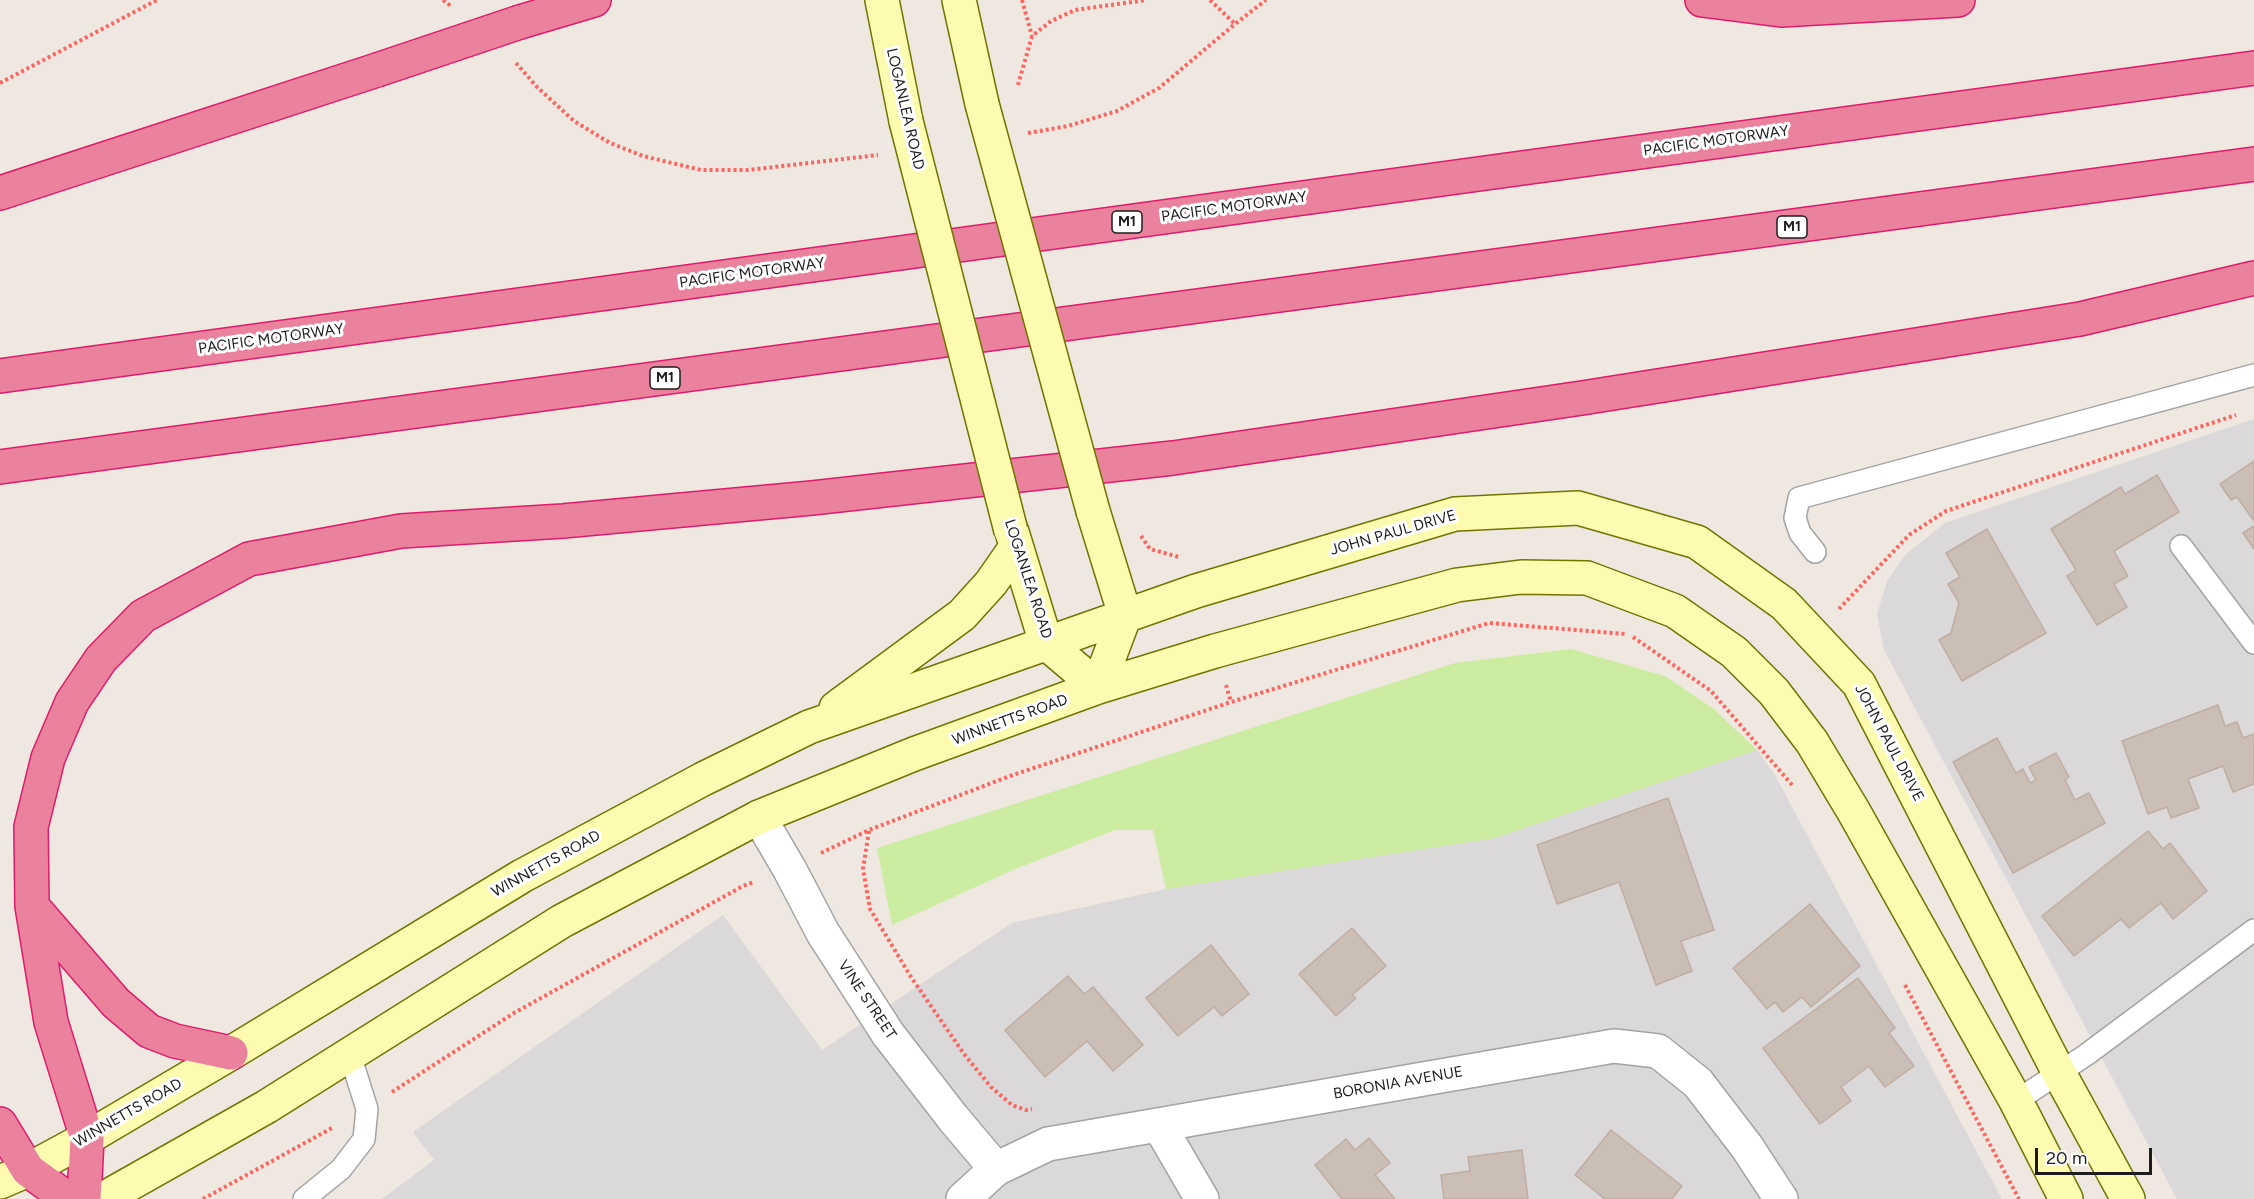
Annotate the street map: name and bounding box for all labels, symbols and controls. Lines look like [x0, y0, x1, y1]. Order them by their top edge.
street label: LOGANLEA ROAD [882, 46, 928, 172]
street label: PACIFIC MOTORWAY [1642, 122, 1790, 160]
street label: PACIFIC MOTORWAY [1160, 188, 1308, 226]
road number: M1 [1112, 211, 1142, 233]
road number: M1 [1777, 216, 1807, 238]
street label: PACIFIC MOTORWAY [678, 254, 826, 292]
street label: PACIFIC MOTORWAY [197, 320, 345, 358]
road number: M1 [650, 367, 680, 389]
street label: JOHN PAUL DRIVE [1328, 506, 1458, 560]
street label: LOGANLEA ROAD [1000, 517, 1056, 641]
street label: JOHN PAUL DRIVE [1851, 681, 1927, 805]
street label: WINNETTS ROAD [950, 691, 1070, 749]
street label: WINNETTS ROAD [488, 827, 604, 901]
street label: VINE STREET [834, 957, 900, 1043]
street label: BORONIA AVENUE [1332, 1063, 1464, 1103]
street label: WINNETTS ROAD [71, 1075, 185, 1151]
scale bar [2038, 1136, 2155, 1174]
text: 20 m [2046, 1147, 2087, 1169]

